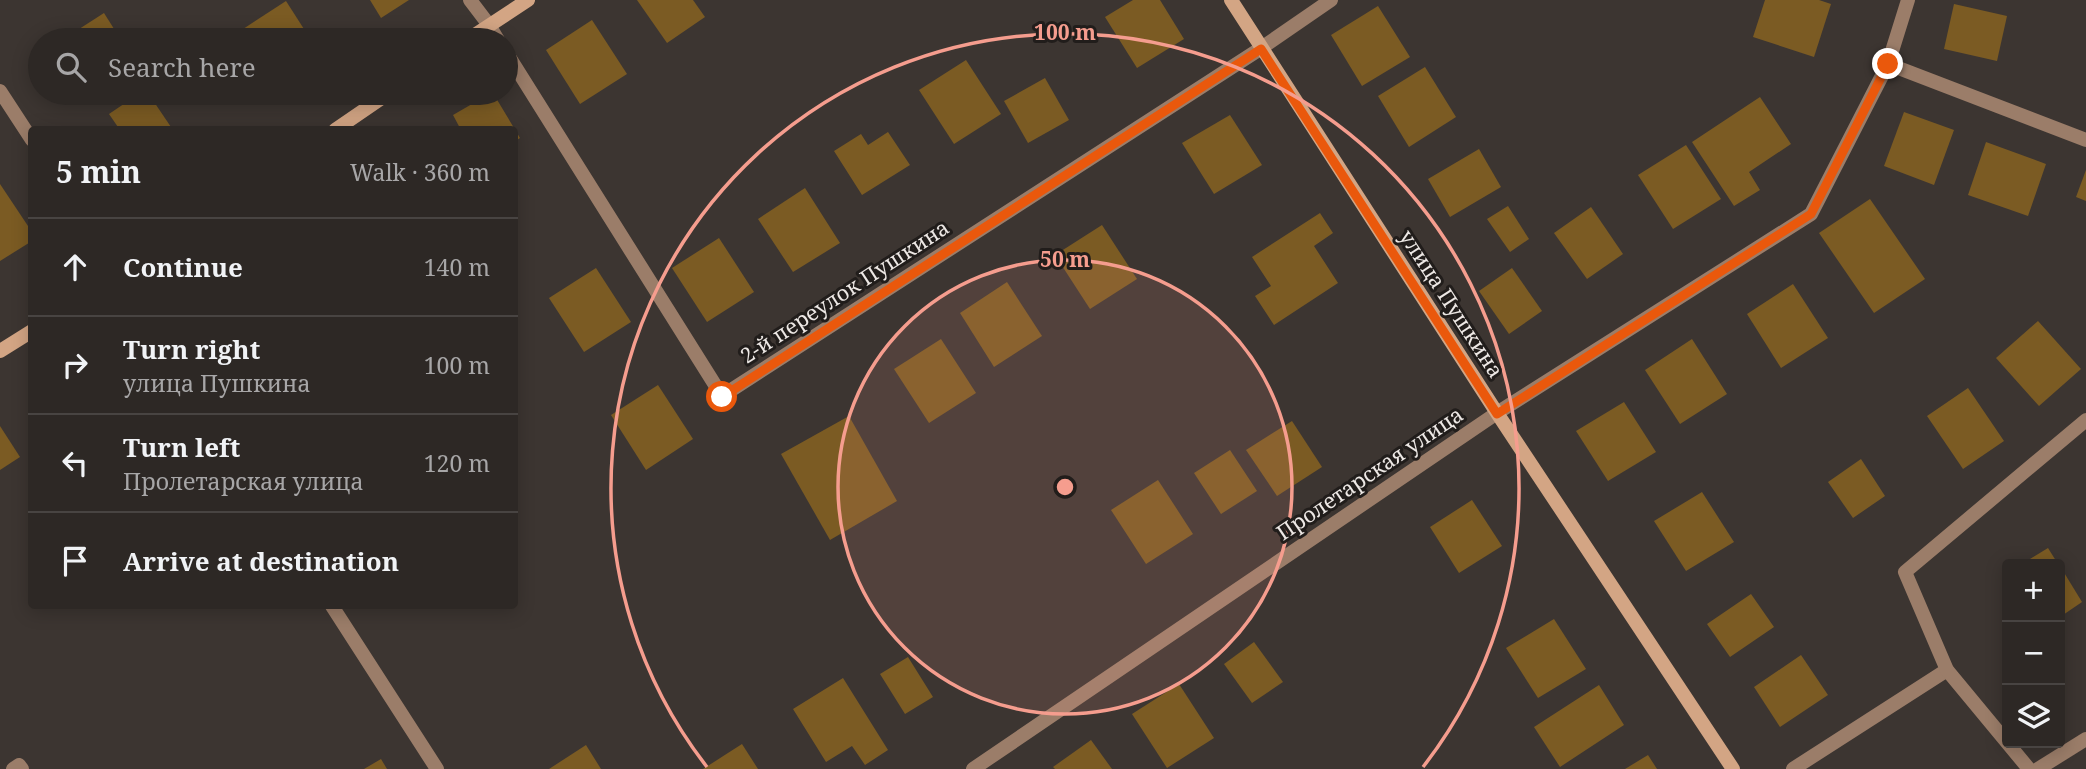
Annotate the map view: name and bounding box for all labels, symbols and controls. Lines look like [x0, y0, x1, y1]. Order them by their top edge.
text: 100 m [1034, 18, 1096, 46]
search box [28, 28, 518, 105]
icon: search [52, 48, 90, 86]
route end [1872, 48, 1903, 79]
text: Search here [108, 49, 256, 85]
text: 5 min [56, 151, 141, 192]
text: Walk · 360 m [350, 156, 490, 188]
street label: 2-й переулок Пушкина [735, 213, 954, 369]
street label: улица Пушкина [1393, 224, 1510, 383]
text: 50 m [1040, 245, 1090, 273]
icon: ahead [56, 248, 94, 286]
text: Continue [123, 249, 243, 285]
text: 140 m [424, 251, 490, 283]
text: Turn right [123, 331, 260, 367]
icon: right [56, 346, 94, 384]
text: 100 m [424, 349, 490, 381]
text: улица Пушкина [123, 367, 311, 399]
route start [706, 381, 737, 412]
street label: Пролетарская улица [1271, 400, 1468, 546]
text: Turn left [123, 429, 240, 465]
icon: left [56, 444, 94, 482]
text: 120 m [424, 447, 490, 479]
text: Пролетарская улица [123, 465, 364, 497]
centre of rings [1053, 475, 1077, 499]
icon: arrive [56, 542, 94, 580]
text: Arrive at destination [123, 543, 399, 579]
map controls [2002, 559, 2065, 748]
button: + [2002, 559, 2065, 622]
button: − [2002, 622, 2065, 685]
button: layers [2002, 685, 2065, 748]

